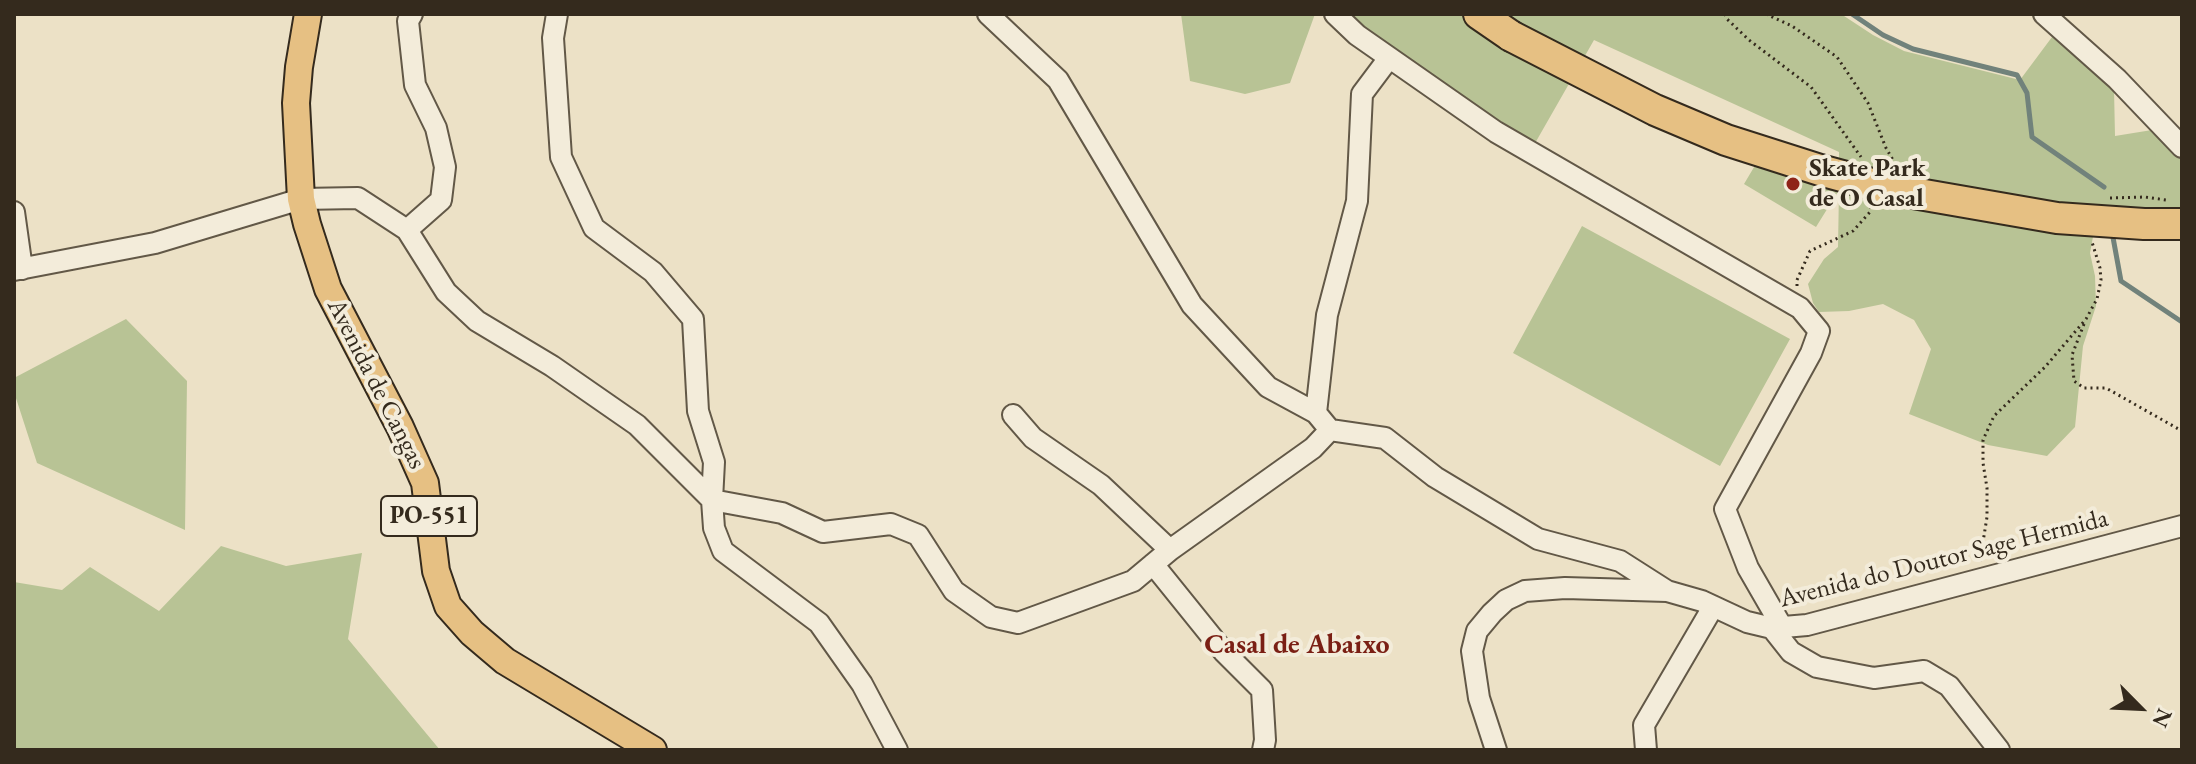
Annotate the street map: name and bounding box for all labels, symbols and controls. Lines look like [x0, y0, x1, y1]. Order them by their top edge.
place label: Skate Park de O Casal [1809, 153, 1926, 214]
marker: Skate Park de O Casal [1784, 175, 1802, 193]
street label: Avenida de Cangas [320, 294, 432, 474]
road number: PO-551 [381, 496, 477, 536]
street label: Avenida do Doutor Sage Hermida [1777, 503, 2111, 615]
district label: Casal de Abaixo [1204, 628, 1390, 662]
north arrow [2100, 668, 2180, 748]
text: N [2146, 704, 2179, 732]

